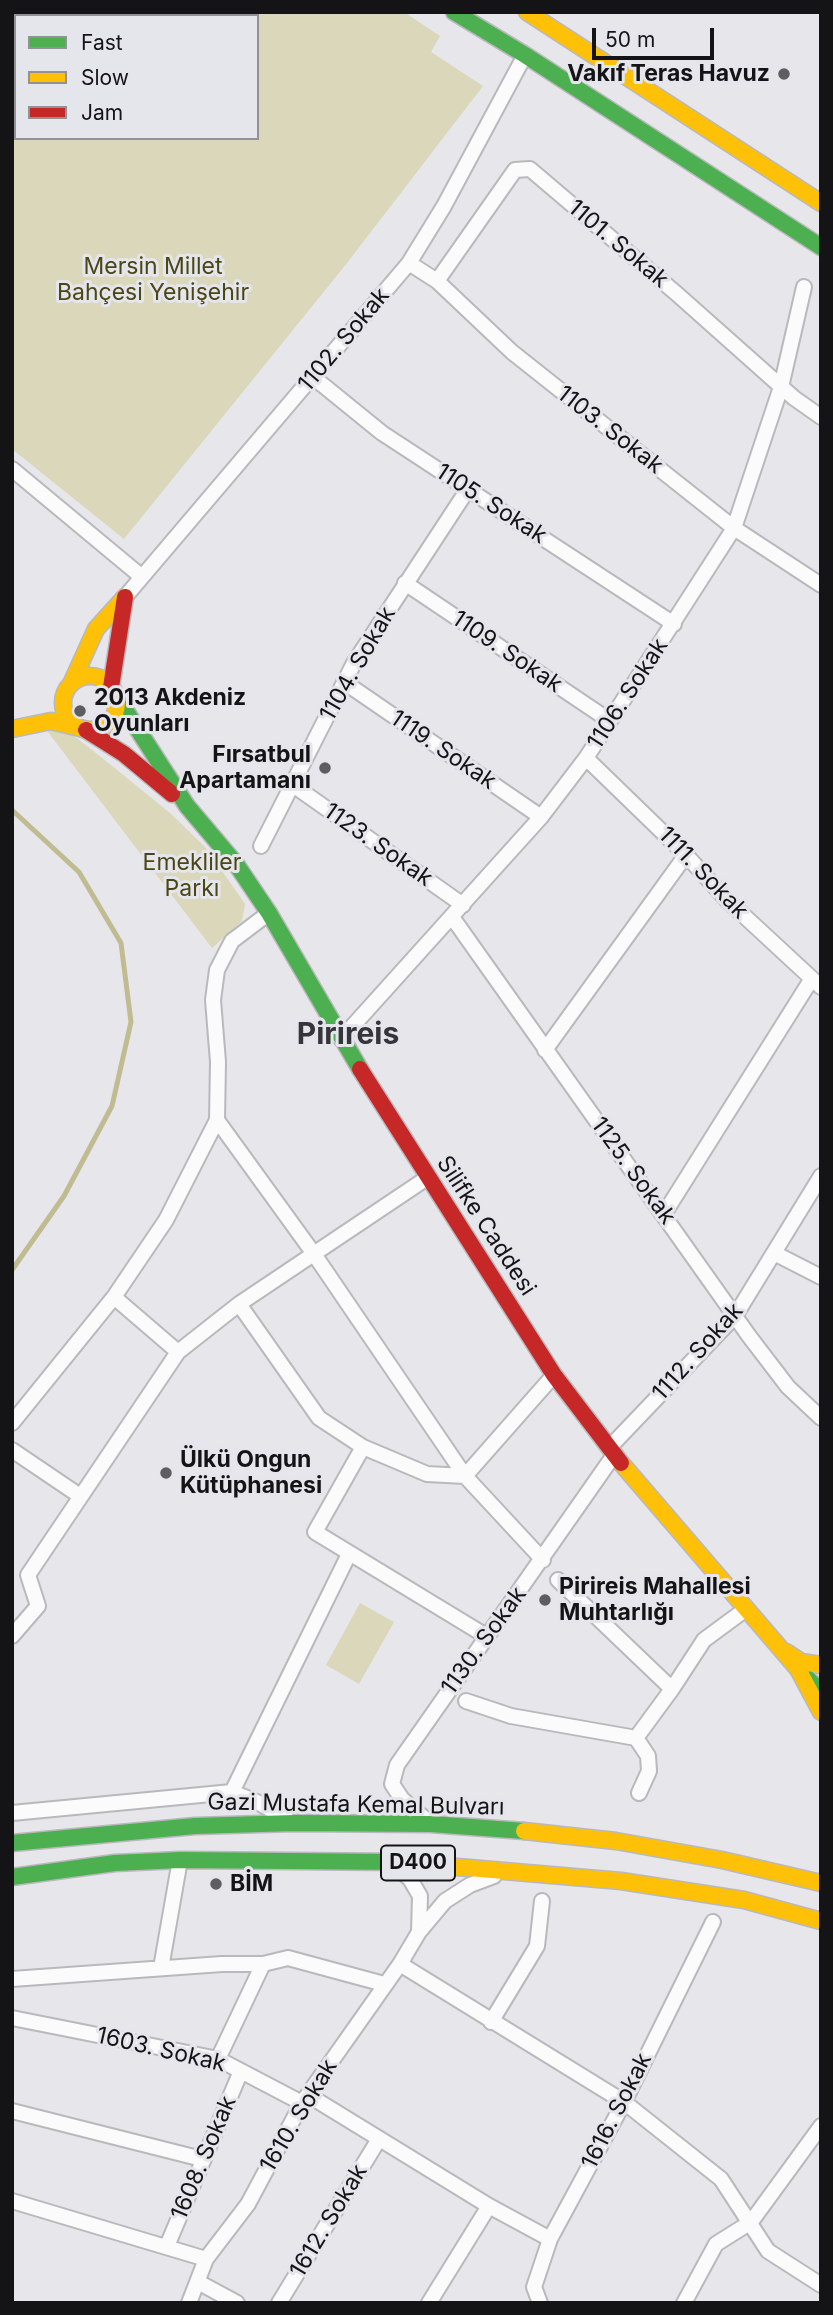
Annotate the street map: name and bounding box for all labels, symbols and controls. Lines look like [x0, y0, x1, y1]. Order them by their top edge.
legend [14, 14, 259, 140]
scale bar [595, 14, 718, 58]
text: 50 m [605, 27, 655, 52]
text: Fast [81, 30, 123, 55]
place label: Vakıf Teras Havuz [567, 60, 770, 88]
text: Slow [81, 65, 129, 90]
marker: Vakıf Teras Havuz [776, 66, 792, 82]
text: Jam [81, 100, 123, 125]
street label: 1101. Sokak [562, 194, 674, 294]
park label: Mersin Millet Bahçesi Yenişehir [57, 253, 249, 307]
street label: 1102. Sokak [293, 282, 395, 398]
street label: 1103. Sokak [552, 380, 668, 480]
street label: 1105. Sokak [430, 458, 552, 550]
street label: 1104. Sokak [314, 602, 402, 726]
street label: 1109. Sokak [447, 605, 567, 699]
street label: 1106. Sokak [582, 633, 674, 755]
place label: 2013 Akdeniz Oyunları [94, 684, 246, 738]
marker: 2013 Akdeniz Oyunları [72, 703, 88, 719]
street label: 1119. Sokak [385, 705, 501, 795]
place label: Fırsatbul Apartamanı [179, 741, 311, 795]
marker: Fırsatbul Apartamanı [317, 760, 333, 776]
street label: 1123. Sokak [318, 797, 438, 893]
street label: 1111. Sokak [652, 821, 754, 925]
park label: Emekliler Parkı [143, 849, 241, 903]
district label: Pirireis [297, 1017, 399, 1053]
street label: 1125. Sokak [585, 1112, 681, 1230]
street label: Silifke Caddesi [431, 1151, 541, 1301]
street label: 1112. Sokak [647, 1297, 749, 1407]
place label: Ülkü Ongun Kütüphanesi [180, 1446, 322, 1500]
marker: Ülkü Ongun Kütüphanesi [158, 1465, 174, 1481]
place label: Pirireis Mahallesi Muhtarlığı [559, 1573, 751, 1627]
street label: 1130. Sokak [436, 1582, 532, 1700]
marker: Pirireis Mahallesi Muhtarlığı [537, 1592, 553, 1608]
street label: Gazi Mustafa Kemal Bulvarı [207, 1789, 505, 1821]
road number: D400 [381, 1846, 455, 1881]
place label: BİM [230, 1870, 273, 1898]
marker: BİM [208, 1876, 224, 1892]
street label: 1603. Sokak [94, 2022, 228, 2078]
street label: 1616. Sokak [576, 2048, 658, 2174]
street label: 1610. Sokak [255, 2055, 343, 2177]
street label: 1608. Sokak [166, 2092, 242, 2224]
street label: 1612. Sokak [285, 2160, 373, 2282]

